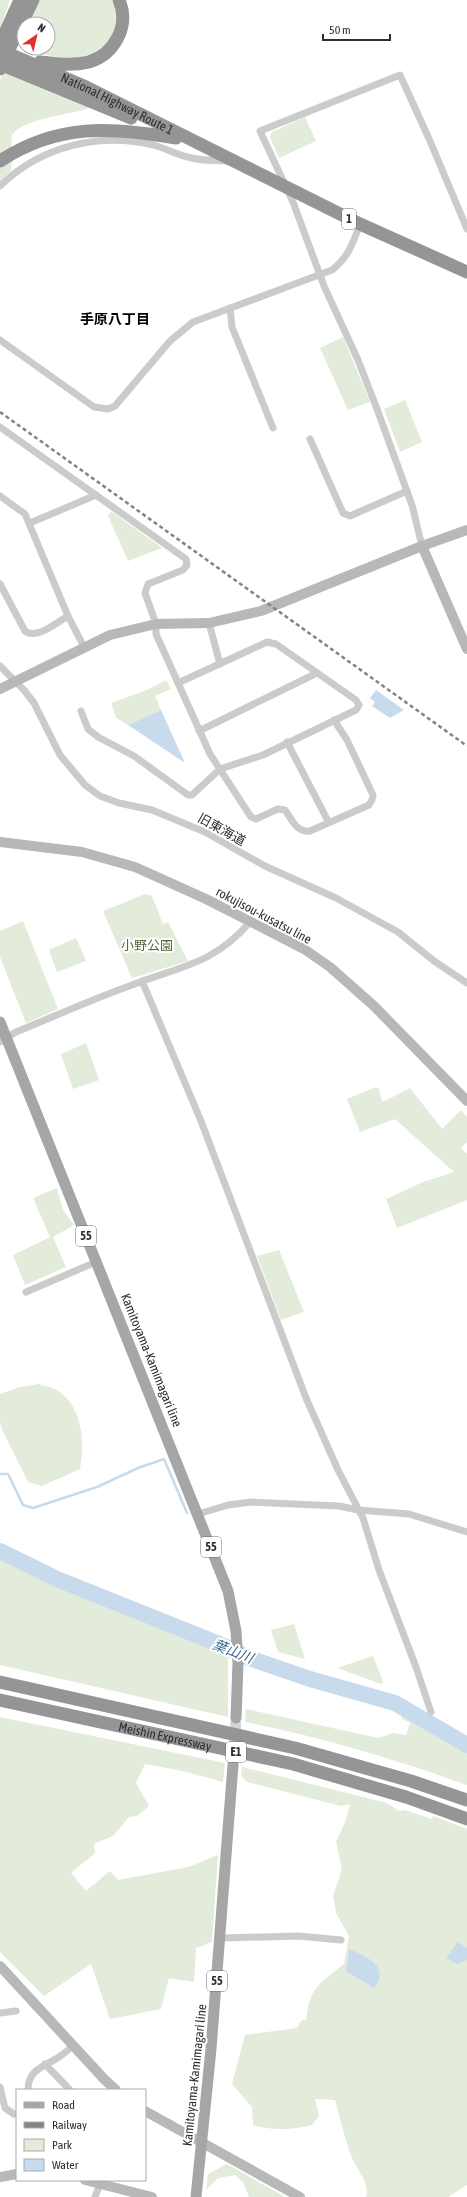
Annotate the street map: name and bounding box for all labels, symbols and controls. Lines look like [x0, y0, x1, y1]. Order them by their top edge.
north arrow [16, 16, 56, 56]
scale bar [323, 16, 390, 42]
text: N [36, 21, 48, 35]
text: 50 m [329, 23, 351, 37]
street label: National Highway Route 1 [58, 70, 176, 138]
road number: 1 [342, 209, 356, 229]
district label: 手原八丁目 [80, 311, 150, 327]
street label: 旧東海道 [195, 810, 248, 849]
street label: rokujisou-kusatsu line [214, 884, 314, 947]
park label: 小野公園 [121, 938, 173, 953]
road number: 55 [76, 1226, 96, 1246]
street label: Kamitoyama-Kamimagari line [118, 1291, 185, 1429]
road number: 55 [201, 1537, 221, 1557]
water label: 葉山川 [211, 1636, 257, 1667]
street label: Meishin Expressway [117, 1719, 213, 1754]
road number: E1 [226, 1742, 246, 1762]
road number: 55 [207, 1971, 227, 1991]
street label: Kamitoyama-Kamimagari line [180, 2003, 209, 2147]
legend [16, 2089, 146, 2181]
text: Road [52, 2098, 75, 2112]
text: Railway [52, 2118, 87, 2132]
text: Park [52, 2138, 73, 2152]
text: Water [52, 2158, 79, 2172]

